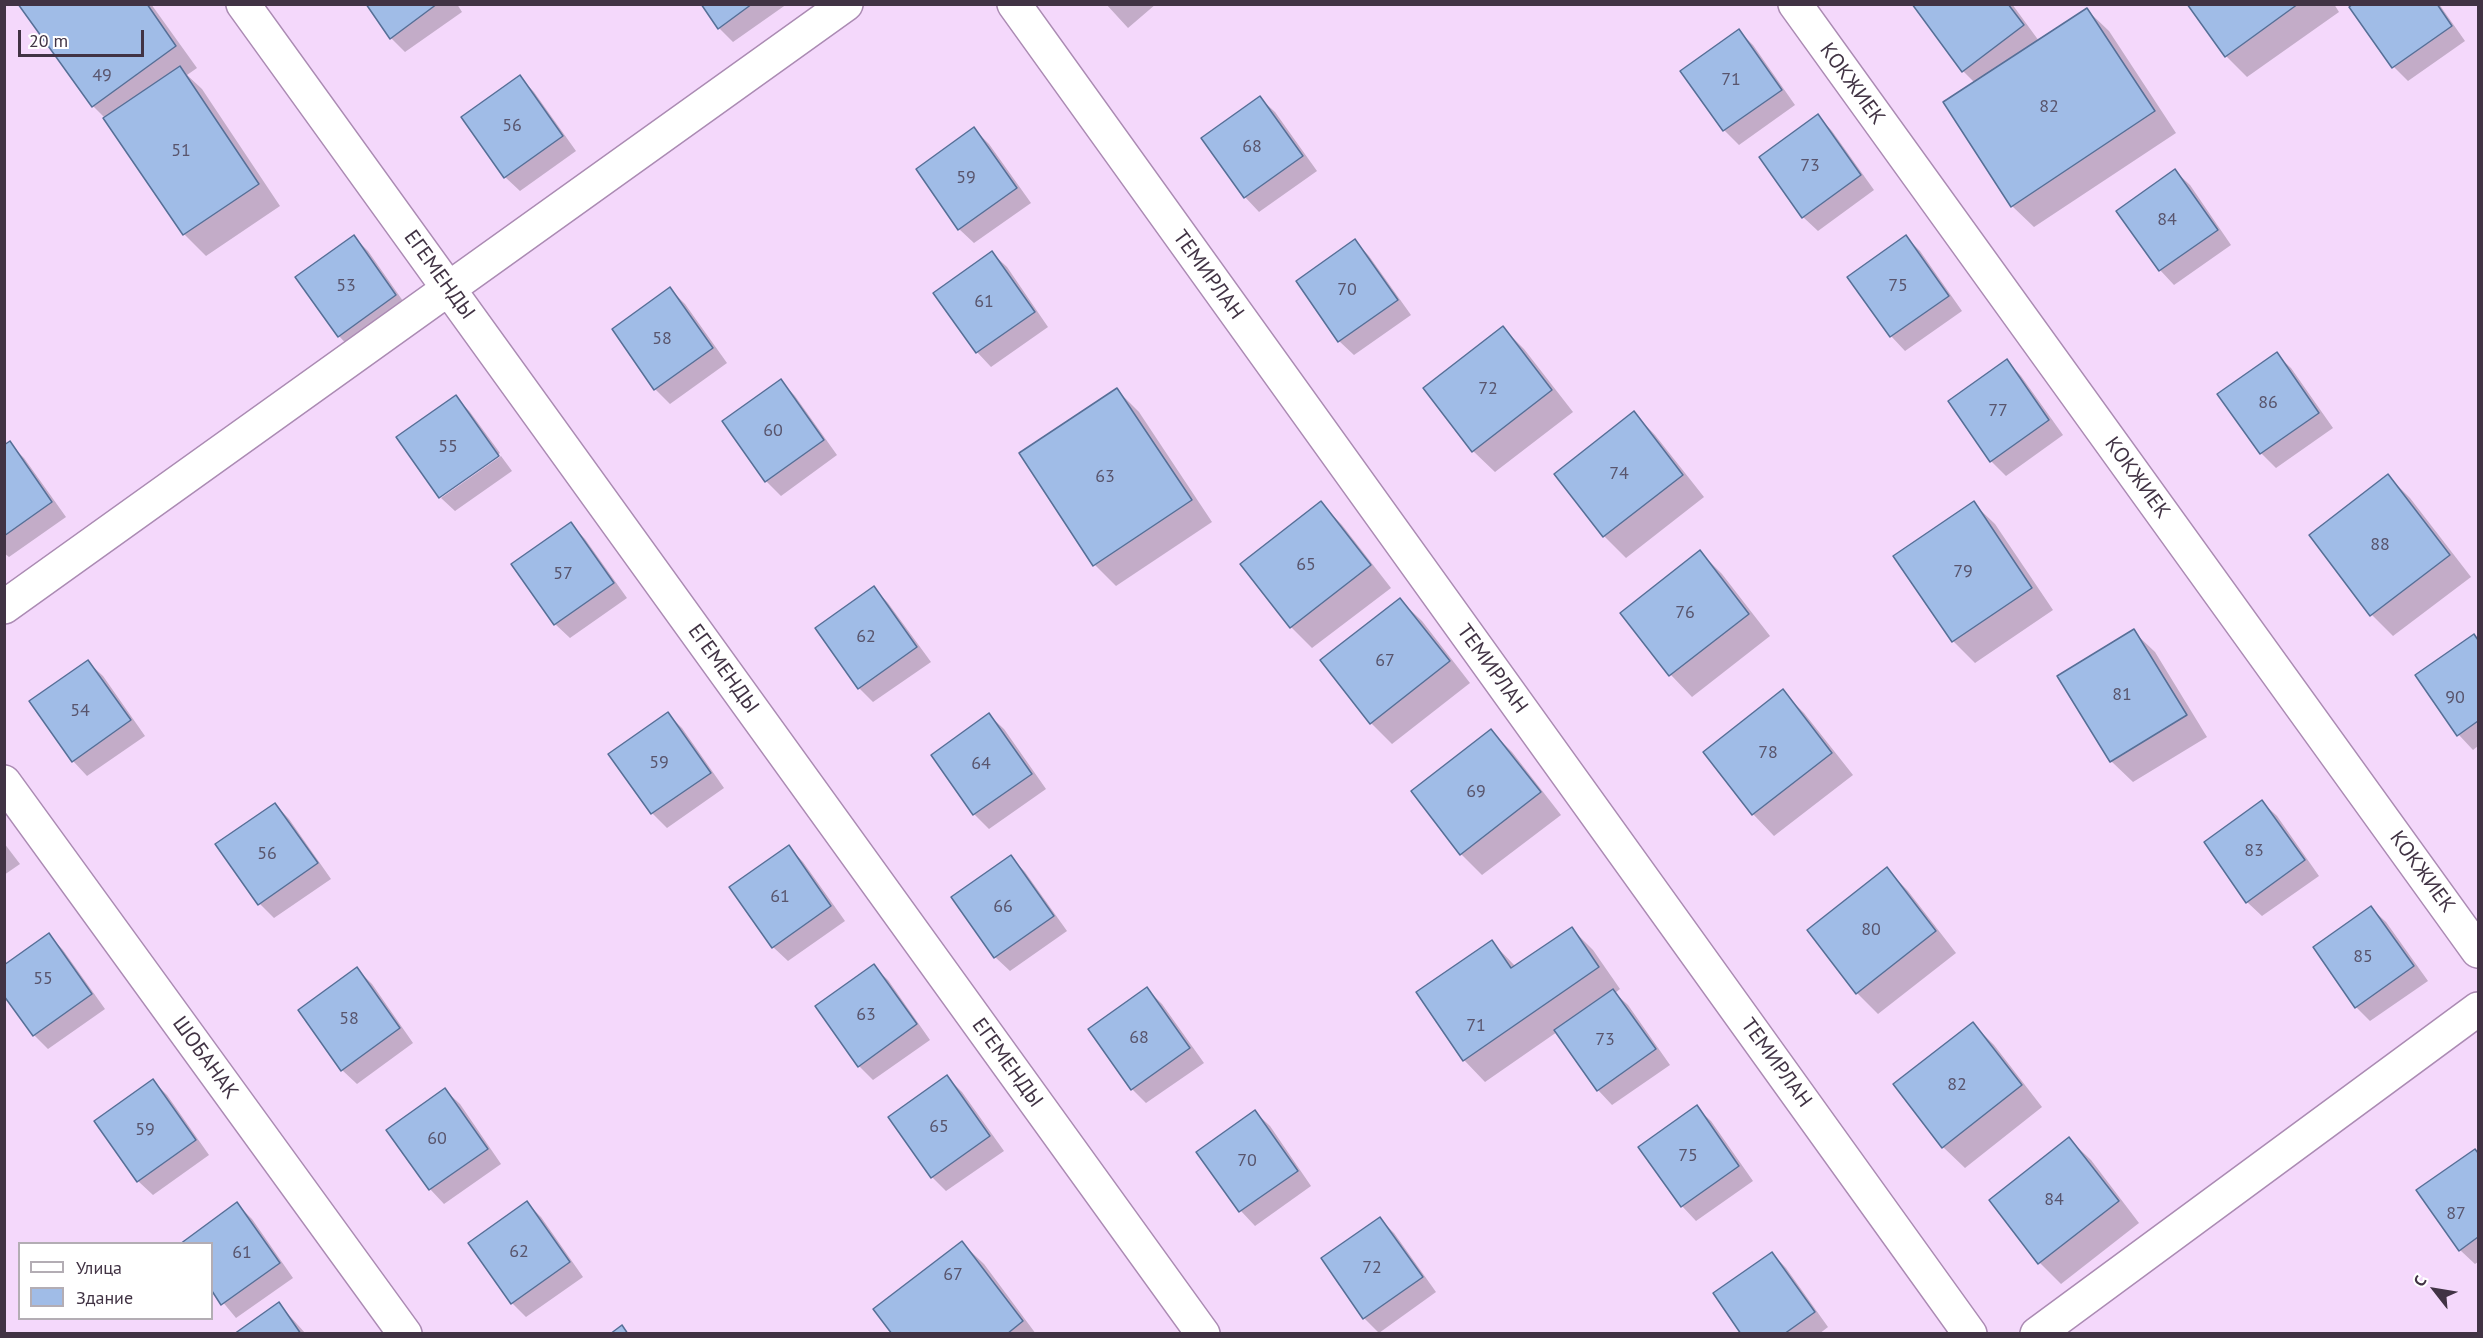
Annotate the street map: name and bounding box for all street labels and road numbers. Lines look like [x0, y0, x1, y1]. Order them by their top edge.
street label: КОКЖИЕК [1814, 38, 1890, 130]
street label: ЕГЕМЕНДЫ [398, 226, 480, 324]
street label: ТЕМИРЛАН [1167, 226, 1249, 324]
street label: КОКЖИЕК [2099, 432, 2175, 524]
street label: ЕГЕМЕНДЫ [682, 620, 764, 718]
street label: ТЕМИРЛАН [1451, 620, 1533, 718]
street label: КОКЖИЕК [2384, 826, 2460, 918]
street label: ШОБАНАК [167, 1012, 243, 1104]
street label: ЕГЕМЕНДЫ [966, 1014, 1048, 1112]
street label: ТЕМИРЛАН [1735, 1014, 1817, 1112]

